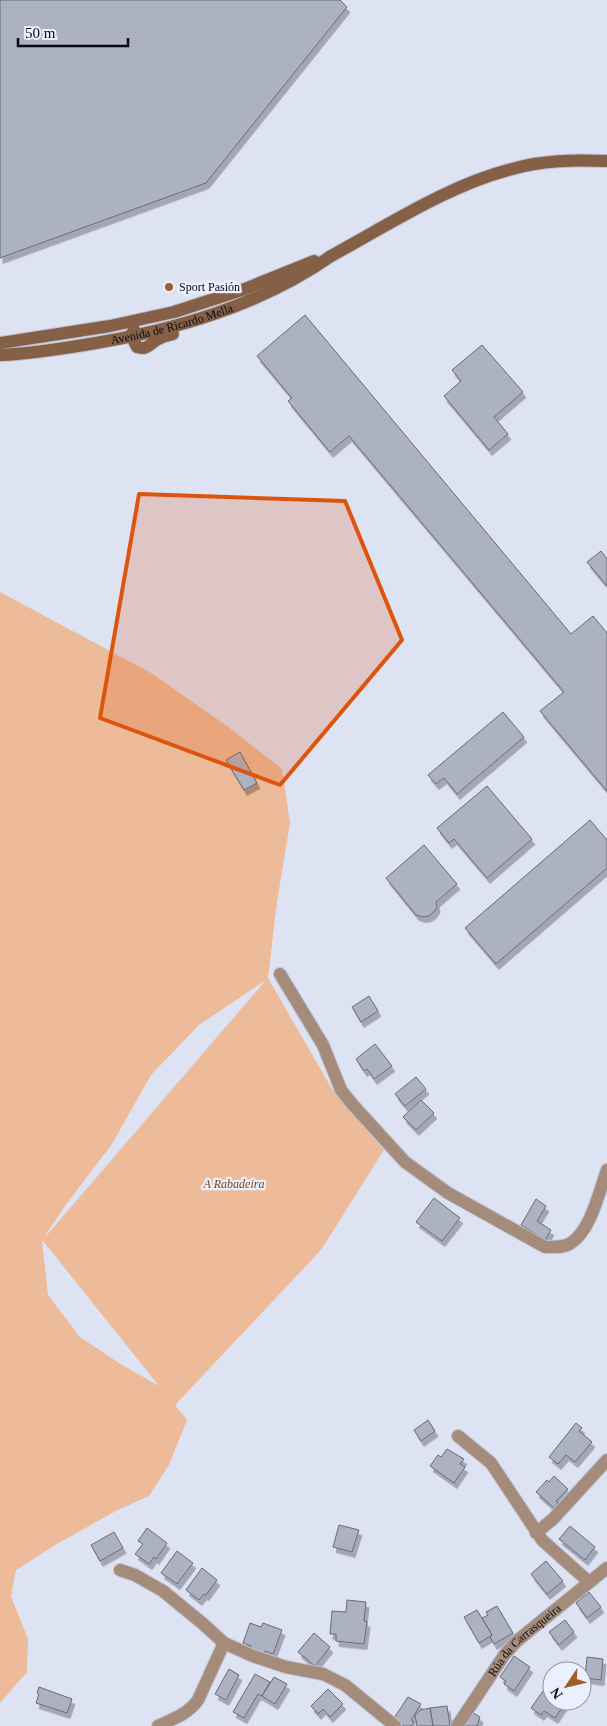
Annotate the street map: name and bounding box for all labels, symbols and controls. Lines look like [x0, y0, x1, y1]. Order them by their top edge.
scale bar [18, 15, 128, 47]
text: 50 m [25, 25, 56, 41]
place label: Sport Pasión [179, 280, 240, 294]
marker: Sport Pasión [163, 281, 175, 293]
street label: Avenida de Ricardo Mella [110, 301, 236, 347]
park label: A Rabadeira [203, 1177, 264, 1191]
street label: Rúa da Carrasqueira [485, 1601, 564, 1679]
north arrow [542, 1661, 592, 1711]
text: N [548, 1685, 566, 1702]

